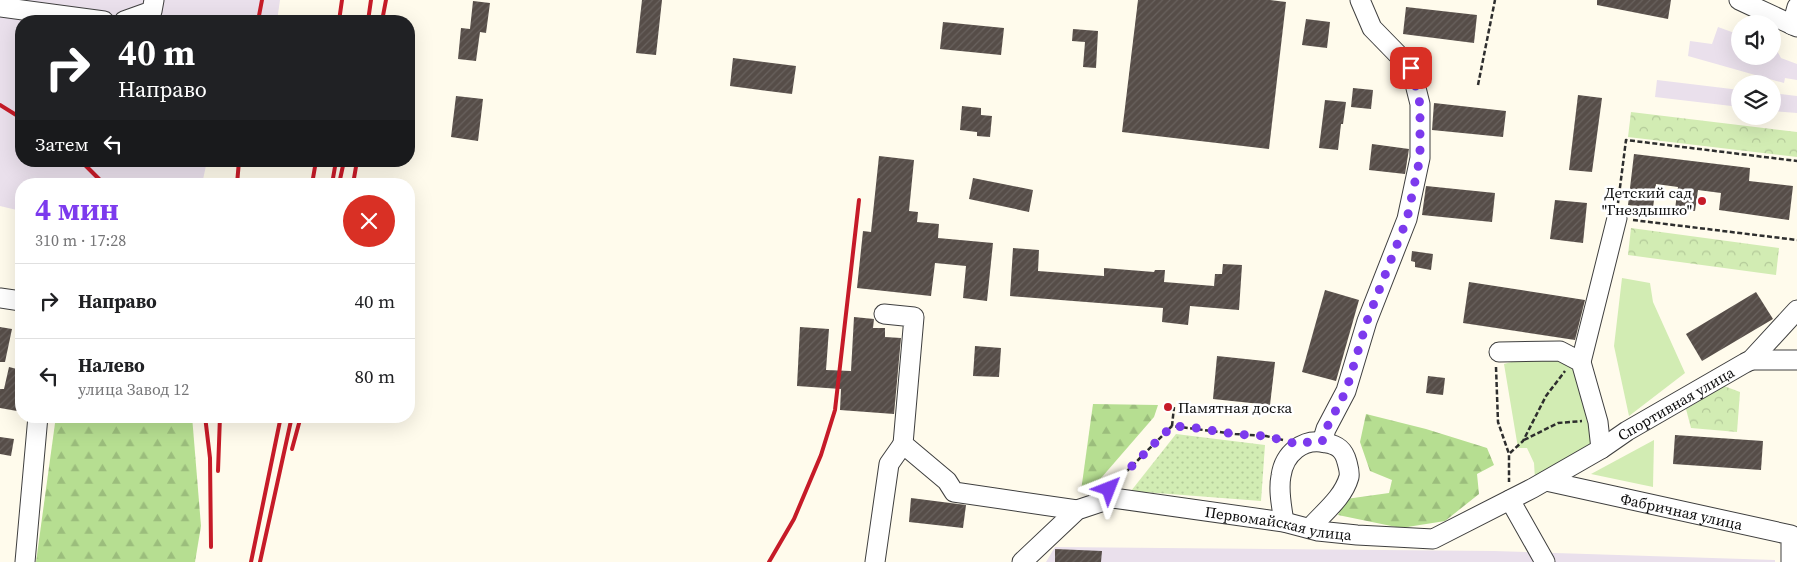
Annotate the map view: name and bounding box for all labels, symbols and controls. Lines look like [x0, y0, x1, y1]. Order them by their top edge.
map controls [1731, 15, 1781, 125]
button: sound [1731, 15, 1781, 65]
text: 40 m [118, 29, 195, 77]
icon: right [35, 35, 100, 100]
pin [1390, 47, 1432, 89]
icon: arrive [1397, 54, 1425, 82]
text: Направо [118, 74, 207, 104]
button: layers [1731, 75, 1781, 125]
icon: left [99, 130, 127, 158]
text: Затем [35, 131, 89, 157]
place label: Детский сад "Гнездышко" [1602, 182, 1692, 220]
text: 4 мин [35, 189, 119, 230]
button: close [343, 195, 395, 247]
marker: Детский сад "Гнездышко" [1696, 195, 1708, 207]
text: 310 m · 17:28 [35, 229, 126, 251]
icon: right [35, 287, 63, 315]
text: Направо [78, 288, 157, 314]
text: 40 m [354, 288, 395, 314]
text: Налево [78, 352, 145, 378]
street label: Спортивная улица [1613, 361, 1738, 445]
icon: left [35, 362, 63, 390]
text: 80 m [354, 363, 395, 389]
text: улица Завод 12 [78, 378, 189, 400]
place label: Памятная доска [1178, 397, 1293, 418]
marker: Памятная доска [1162, 401, 1174, 413]
position arrow [1082, 462, 1134, 514]
street label: Фабричная улица [1619, 487, 1745, 535]
street label: Первомайская улица [1204, 501, 1353, 545]

